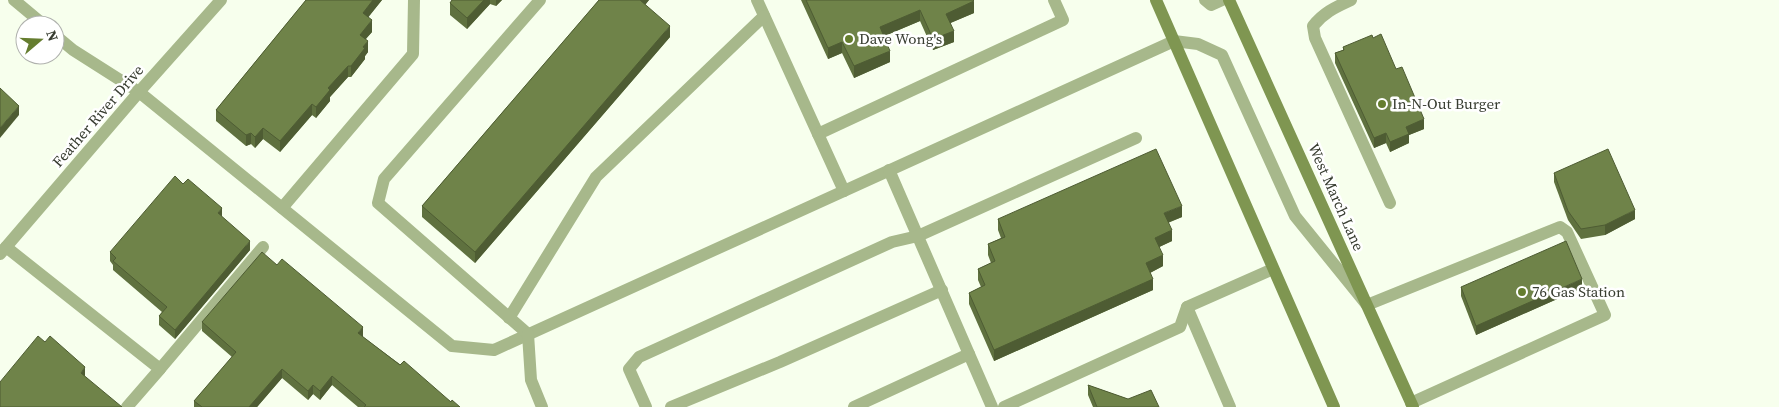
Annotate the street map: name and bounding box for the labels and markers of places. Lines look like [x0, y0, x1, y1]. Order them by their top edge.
place label: Dave Wong's [859, 28, 942, 49]
marker: Dave Wong's [843, 33, 855, 45]
place label: In-N-Out Burger [1392, 93, 1501, 114]
marker: In-N-Out Burger [1376, 98, 1388, 110]
place label: 76 Gas Station [1532, 281, 1625, 302]
marker: 76 Gas Station [1516, 286, 1528, 298]

